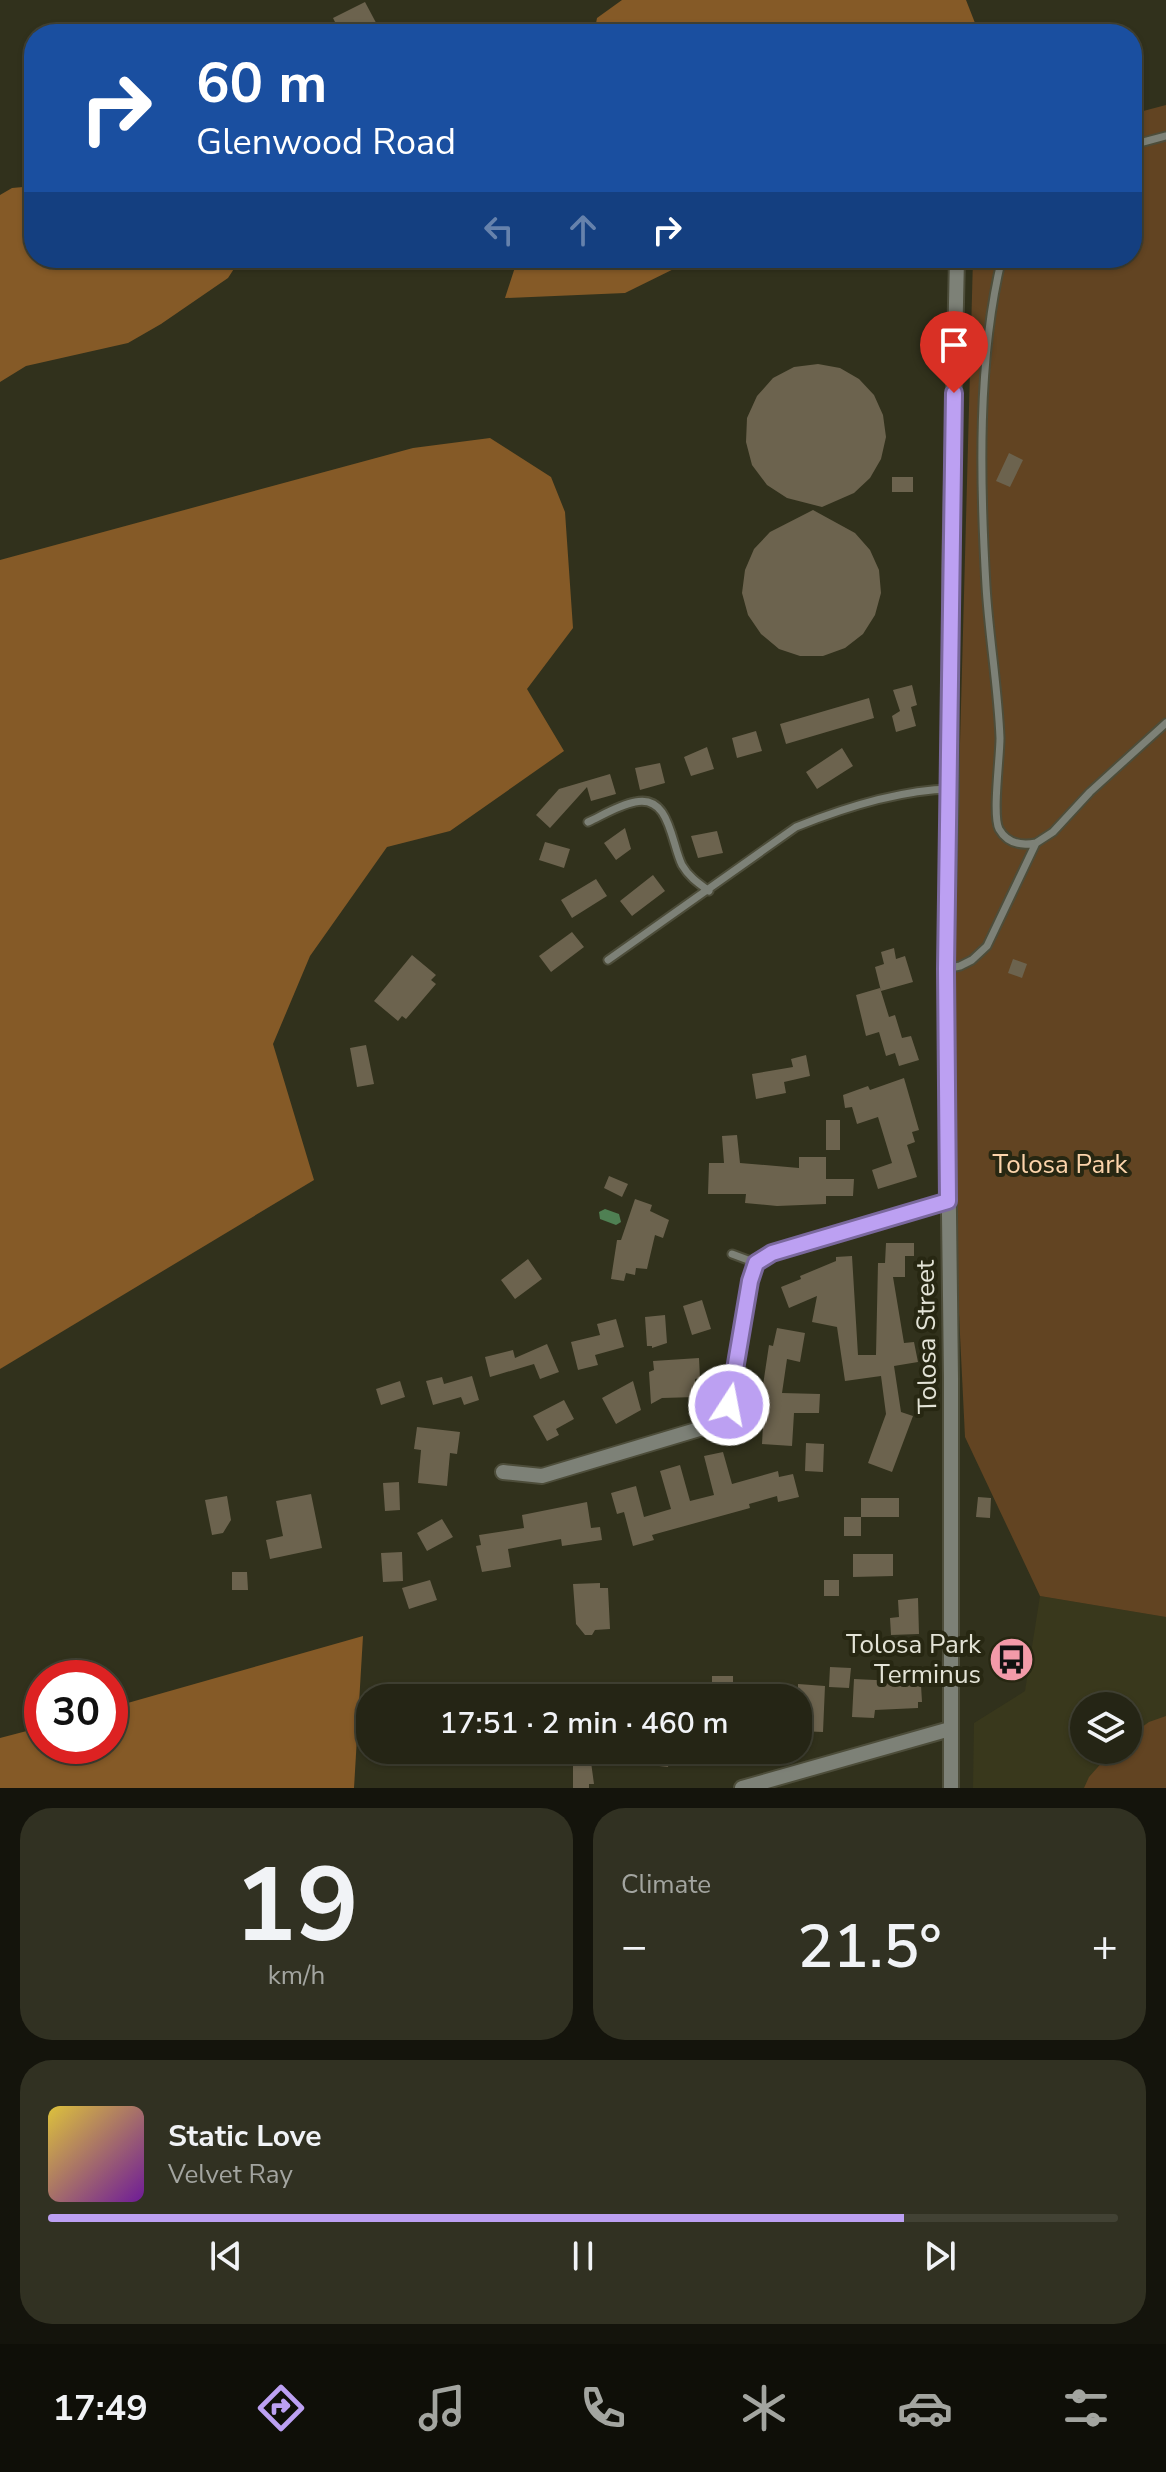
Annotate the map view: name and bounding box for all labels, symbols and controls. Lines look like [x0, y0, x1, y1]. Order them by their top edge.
text: 60 m [196, 45, 327, 122]
icon: right [64, 56, 168, 160]
text: Glenwood Road [196, 118, 456, 167]
icon: left [477, 208, 521, 252]
icon: ahead [561, 208, 605, 252]
icon: right [645, 208, 689, 252]
pin [920, 311, 988, 393]
icon: arrive [932, 323, 976, 367]
park label: Tolosa Park [992, 1147, 1129, 1182]
street label: Tolosa Street [908, 1259, 945, 1414]
position arrow [687, 1363, 771, 1447]
place label: Tolosa Park Terminus [846, 1627, 982, 1692]
bus stop icon: Tolosa Park Terminus [988, 1635, 1036, 1683]
speed limit sign: 30 [24, 1660, 128, 1764]
map controls [1070, 1692, 1142, 1764]
button: layers [1070, 1692, 1142, 1764]
text: 17:51 · 2 min · 460 m [439, 1703, 729, 1744]
text: 19 [234, 1835, 359, 1977]
text: Climate [621, 1867, 711, 1902]
text: 21.5° [797, 1906, 942, 1988]
text: − [621, 1917, 647, 1977]
text: + [1092, 1917, 1118, 1977]
text: km/h [268, 1958, 325, 1993]
text: Static Love [168, 2116, 322, 2157]
text: Velvet Ray [168, 2157, 293, 2192]
icon: previous [204, 2234, 248, 2278]
icon: pause [561, 2234, 605, 2278]
icon: next [918, 2234, 962, 2278]
icon: directions [253, 2380, 309, 2436]
icon: music [414, 2380, 470, 2436]
icon: phone [575, 2380, 631, 2436]
icon: climate [736, 2380, 792, 2436]
icon: car [897, 2380, 953, 2436]
icon: filters [1058, 2380, 1114, 2436]
text: 17:49 [52, 2384, 148, 2433]

